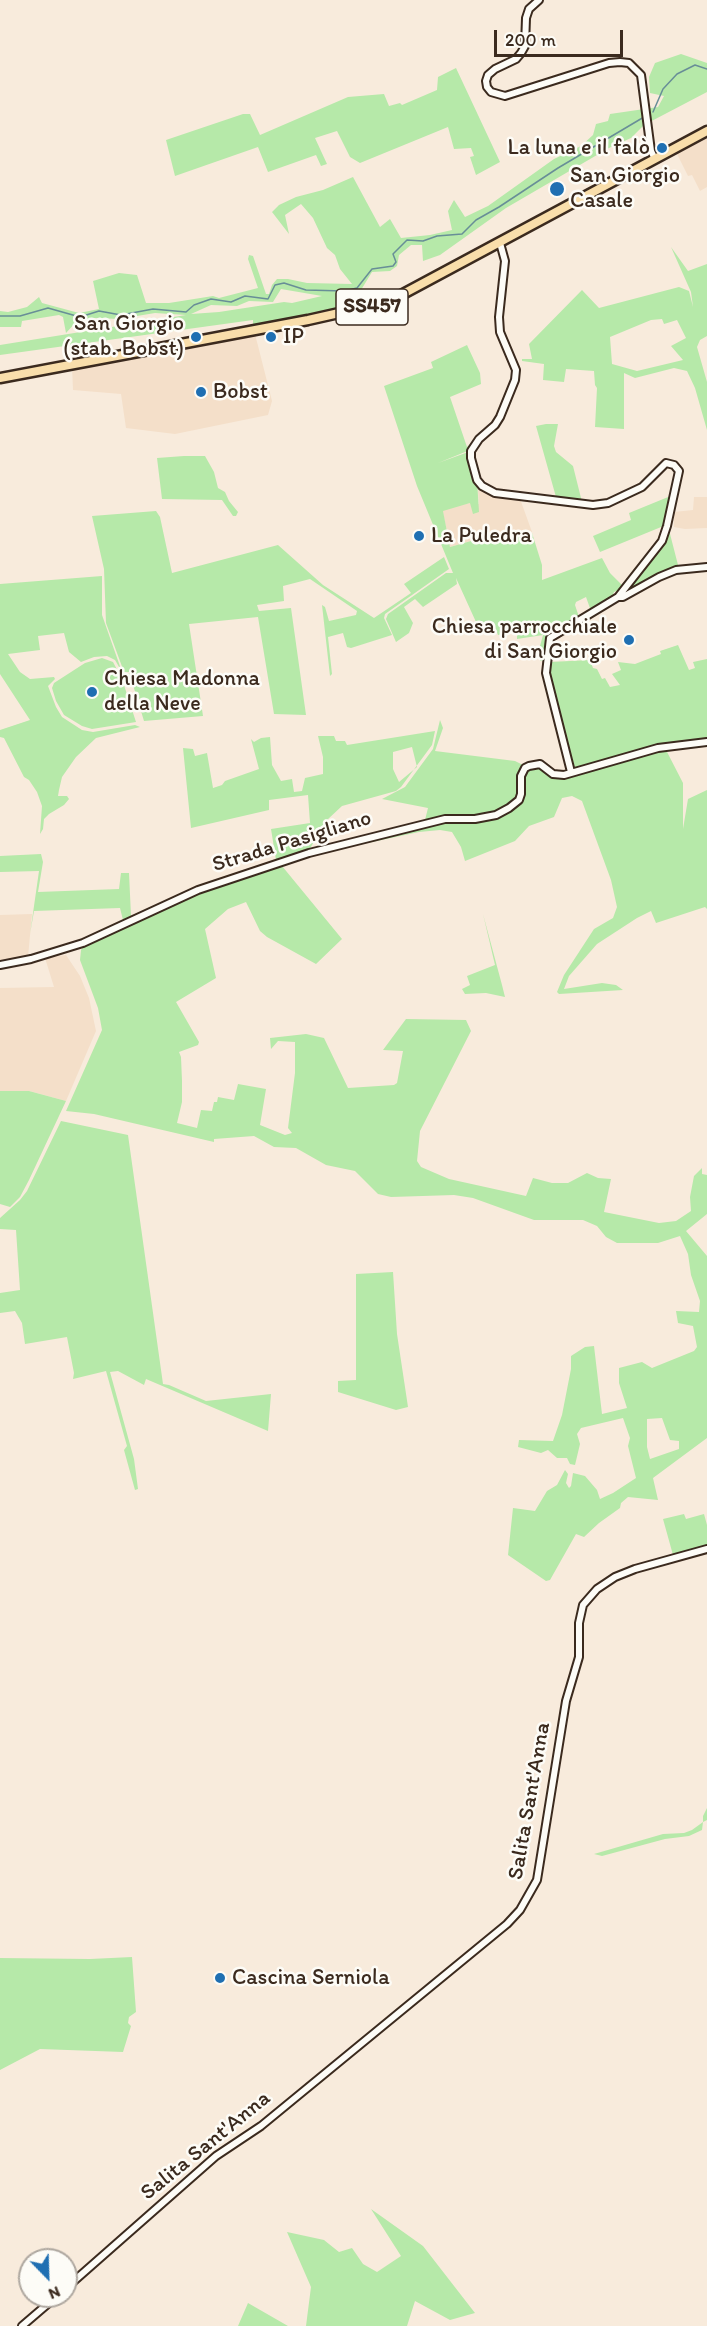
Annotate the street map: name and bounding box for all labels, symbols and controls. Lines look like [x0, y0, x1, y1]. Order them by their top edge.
scale bar [497, 18, 626, 56]
text: 200 m [505, 29, 556, 51]
place label: La luna e il falò [508, 135, 650, 161]
marker: La luna e il falò [655, 141, 669, 155]
place label: San Giorgio Casale [570, 163, 680, 214]
marker: San Giorgio Casale [548, 180, 566, 198]
road number: SS457 [336, 289, 408, 325]
place label: San Giorgio (stab. Bobst) [63, 311, 184, 362]
place label: IP [283, 324, 304, 350]
marker: San Giorgio (stab. Bobst) [189, 330, 203, 344]
marker: IP [264, 330, 278, 344]
place label: Bobst [213, 379, 268, 405]
marker: Bobst [194, 385, 208, 399]
place label: La Puledra [431, 523, 532, 549]
marker: La Puledra [412, 529, 426, 543]
place label: Chiesa parrocchiale di San Giorgio [432, 614, 617, 666]
marker: Chiesa parrocchiale di San Giorgio [622, 633, 636, 647]
place label: Chiesa Madonna della Neve [104, 666, 260, 718]
marker: Chiesa Madonna della Neve [85, 685, 99, 699]
street label: Strada Pasigliano [209, 805, 375, 879]
street label: Salita Sant'Anna [503, 1720, 557, 1882]
place label: Cascina Serniola [232, 1965, 390, 1991]
marker: Cascina Serniola [213, 1971, 227, 1985]
street label: Salita Sant'Anna [136, 2086, 276, 2206]
north arrow [18, 2248, 78, 2308]
text: N [46, 2282, 63, 2304]

